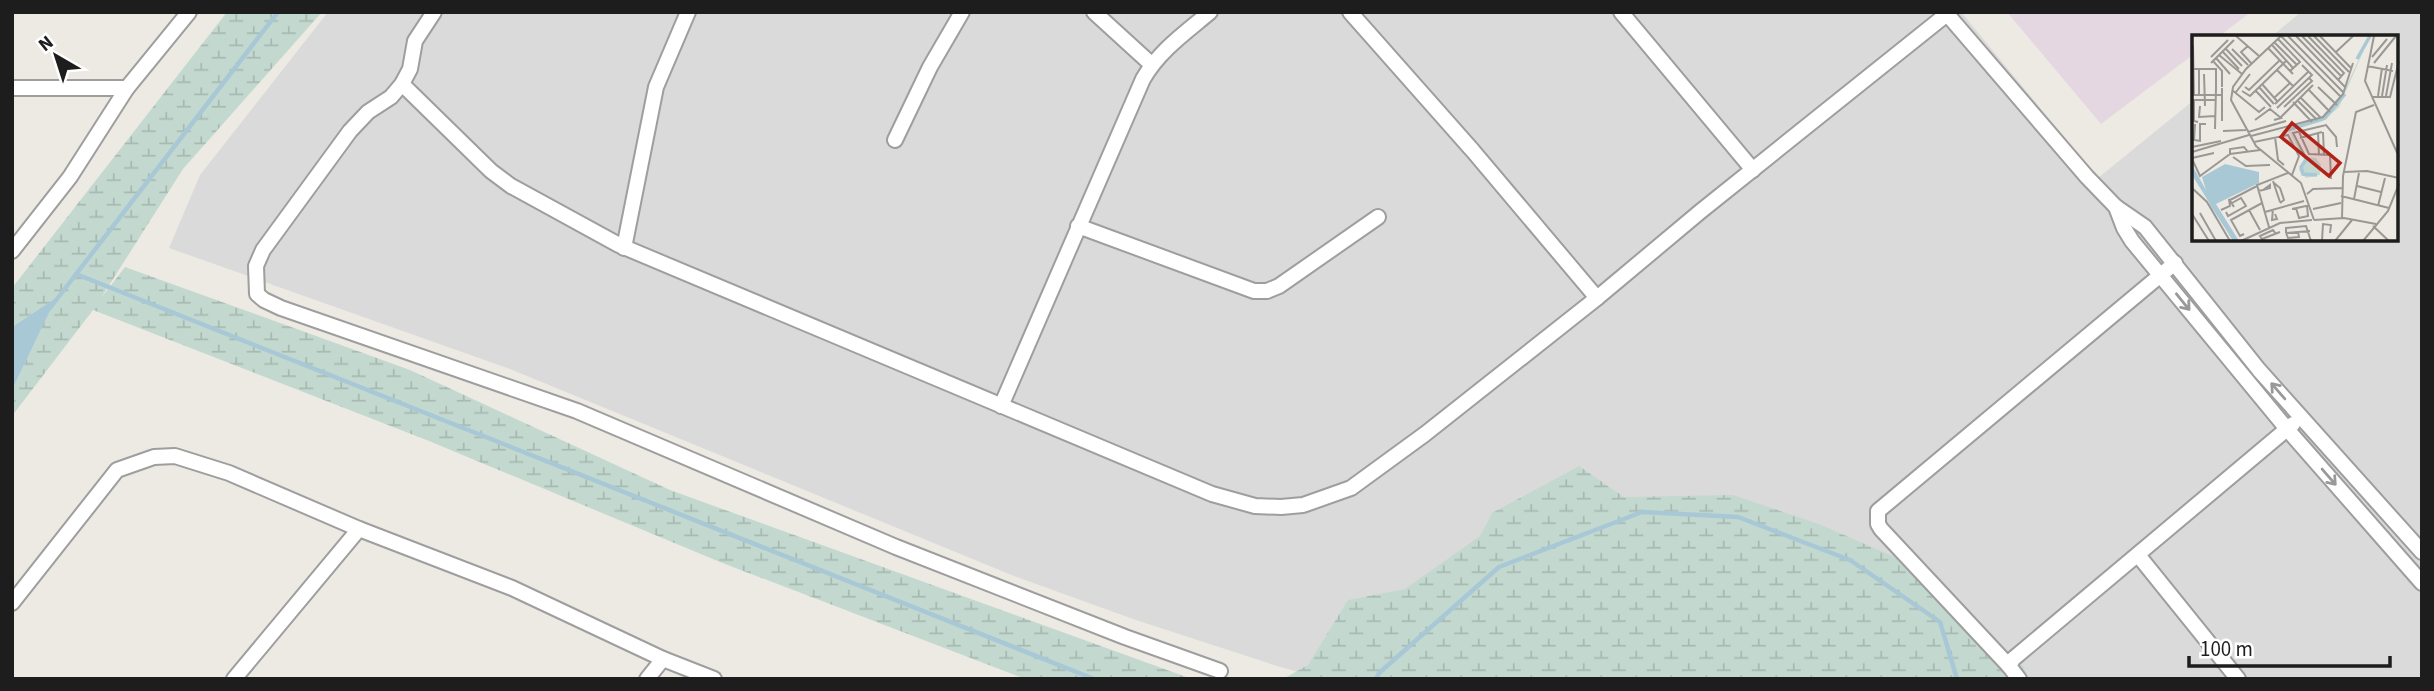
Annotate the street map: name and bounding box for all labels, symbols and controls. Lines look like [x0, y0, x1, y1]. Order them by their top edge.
north arrow [21, 21, 91, 91]
text: N [33, 29, 60, 58]
inset map [2192, 35, 2399, 242]
one-way arrow [2176, 292, 2191, 310]
one-way arrow [2270, 382, 2286, 400]
one-way arrow [2321, 468, 2337, 486]
scale bar [2189, 624, 2390, 668]
text: 100 m [2200, 634, 2253, 664]

